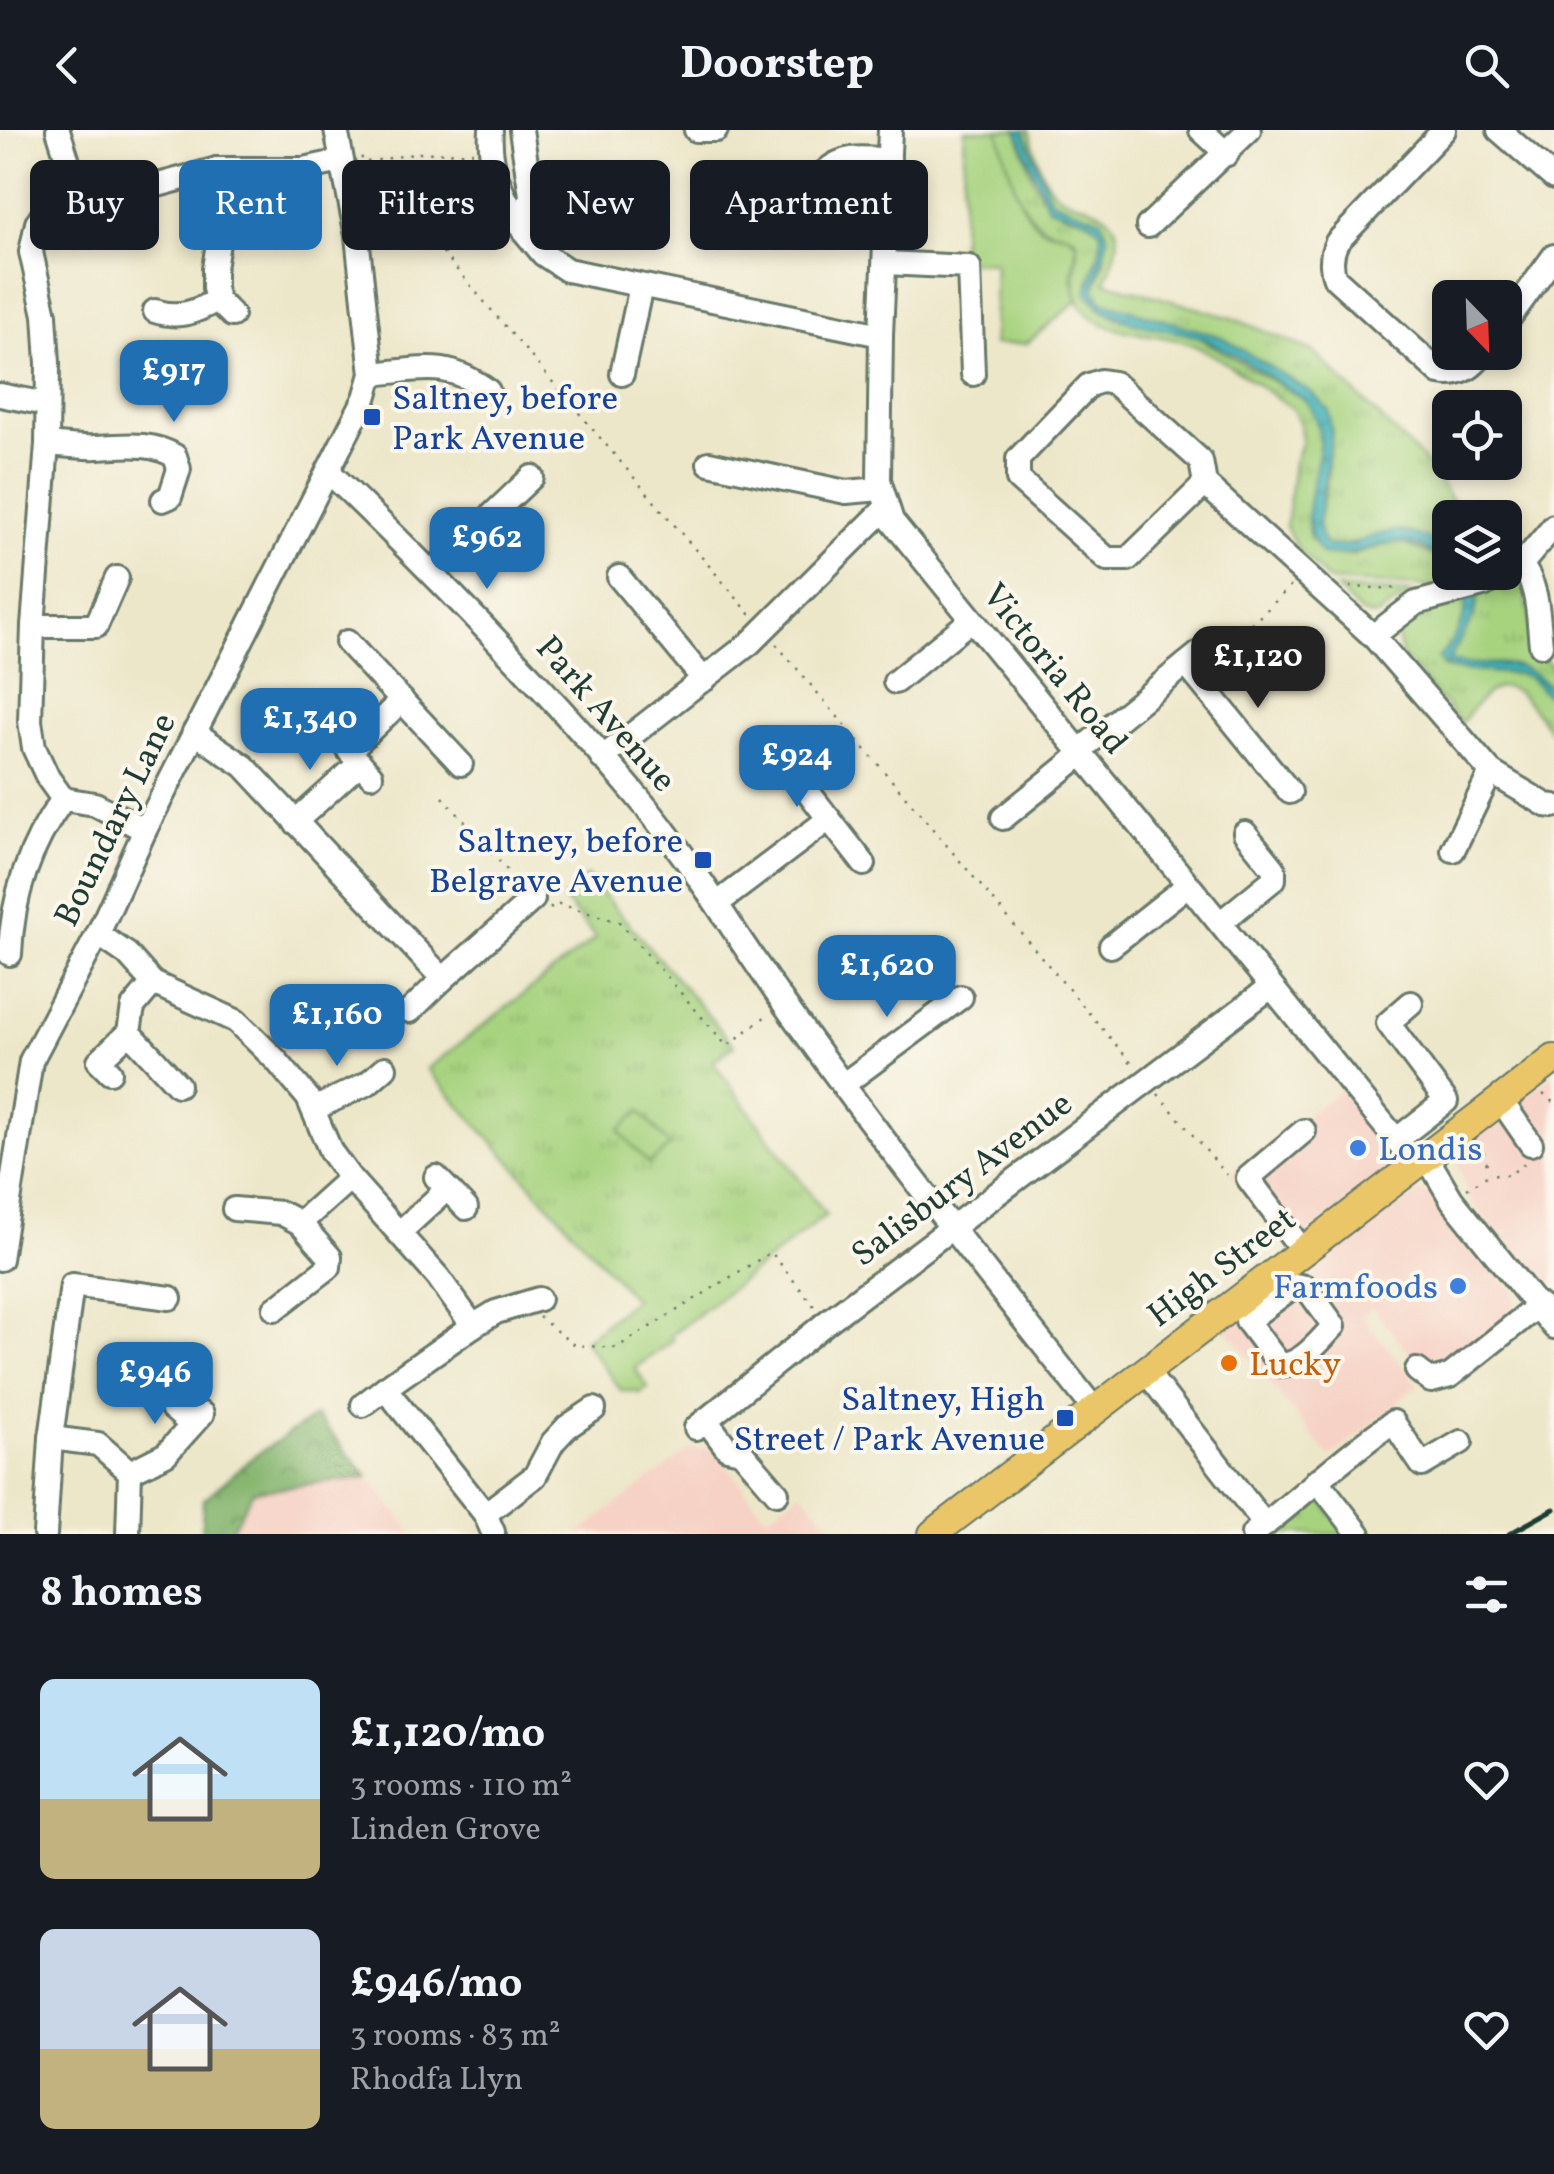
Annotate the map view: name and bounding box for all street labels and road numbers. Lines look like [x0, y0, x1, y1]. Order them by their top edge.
street label: Victoria Road [970, 574, 1138, 766]
street label: Park Avenue [523, 626, 686, 804]
street label: Boundary Lane [44, 705, 189, 935]
street label: Salisbury Avenue [842, 1081, 1083, 1280]
street label: High Street [1139, 1197, 1307, 1340]

